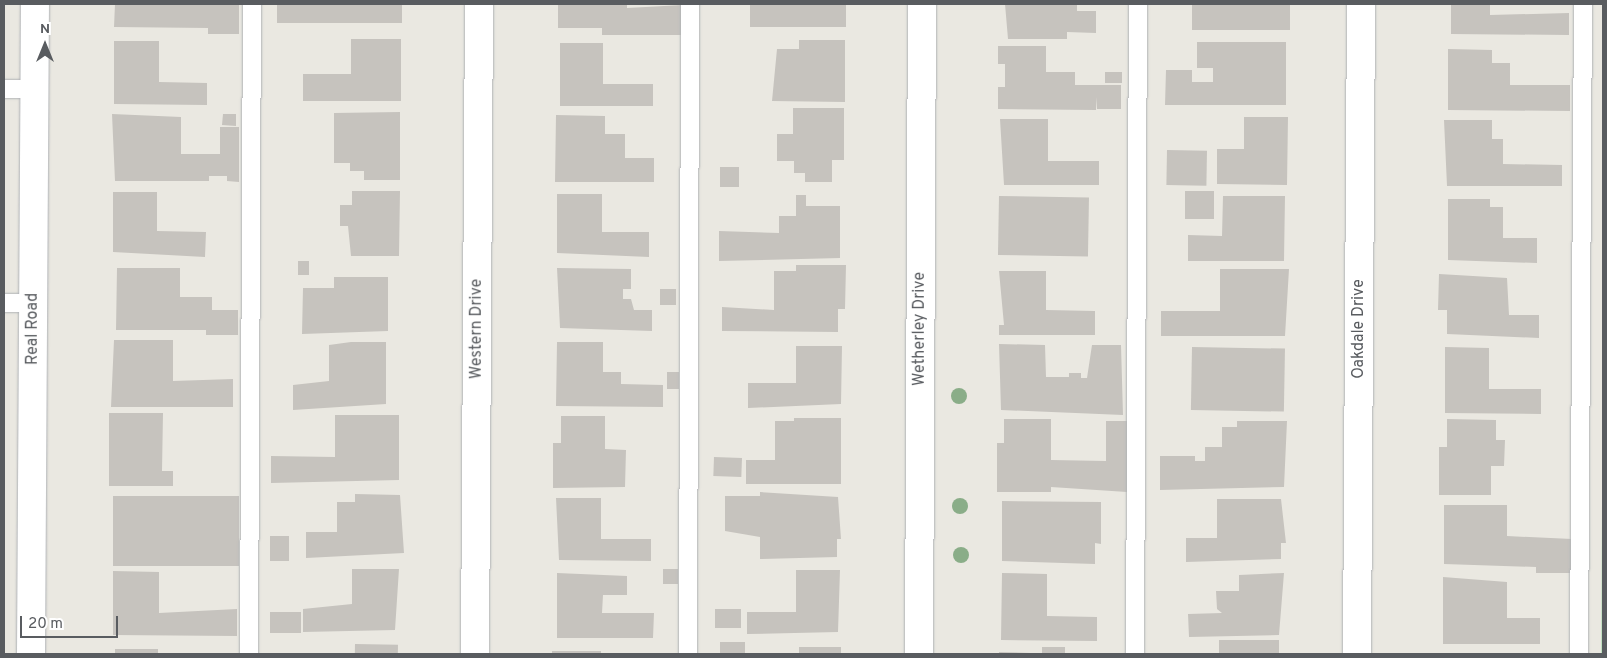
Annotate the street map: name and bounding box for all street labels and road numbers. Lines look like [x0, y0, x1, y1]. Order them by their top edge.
street label: Wetherley Drive [910, 272, 930, 386]
street label: Western Drive [467, 279, 487, 379]
street label: Oakdale Drive [1349, 279, 1369, 379]
street label: Real Road [23, 293, 43, 365]

